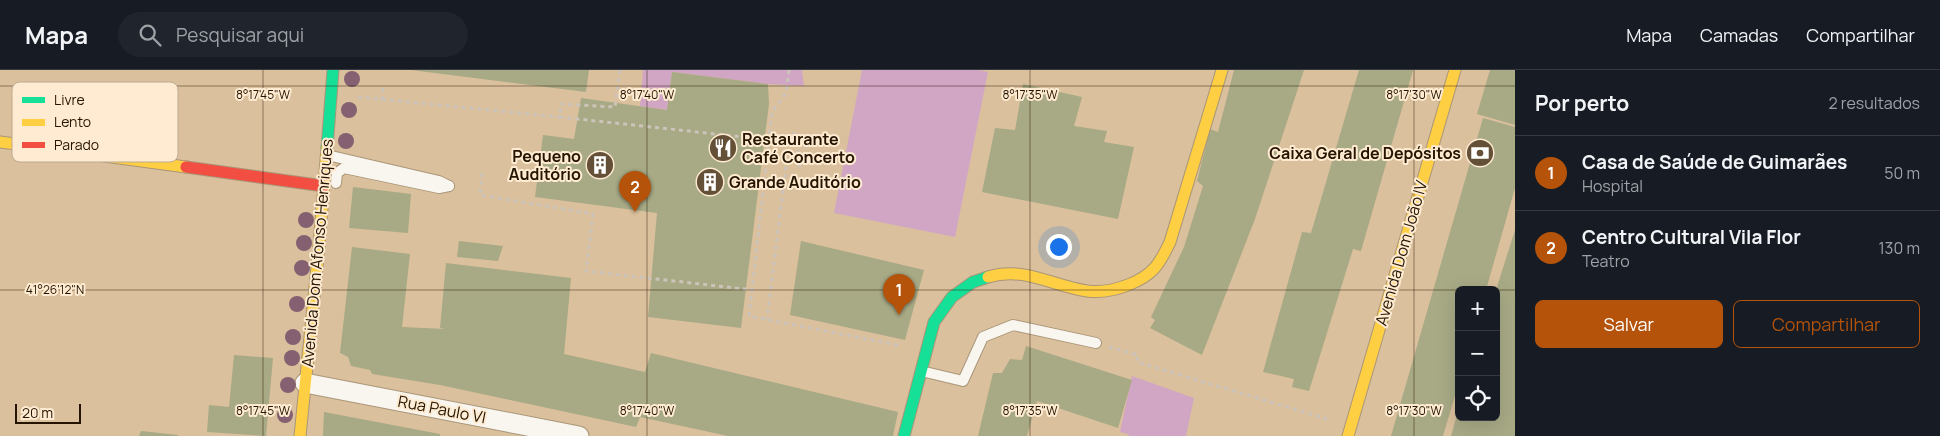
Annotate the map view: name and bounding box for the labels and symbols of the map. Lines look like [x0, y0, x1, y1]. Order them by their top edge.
legend [12, 82, 178, 162]
text: 8°17'45"W [236, 86, 291, 103]
text: 8°17'40"W [620, 86, 675, 103]
text: 8°17'35"W [1002, 86, 1058, 103]
text: 8°17'30"W [1386, 86, 1443, 103]
text: Livre [54, 90, 85, 109]
text: Lento [54, 112, 91, 131]
place label: Restaurante Café Concerto [742, 128, 855, 168]
restaurant icon: Restaurante Café Concerto [708, 133, 738, 163]
text: Parado [54, 135, 99, 154]
street label: Avenida Dom Afonso Henriques [296, 138, 338, 368]
bank icon: Caixa Geral de Depósitos [1465, 138, 1495, 168]
place label: Caixa Geral de Depósitos [1269, 142, 1461, 164]
place label: Pequeno Auditório [509, 145, 581, 185]
building icon: Pequeno Auditório [585, 150, 615, 180]
building icon: Grande Auditório [695, 167, 725, 197]
pin: 2 [619, 171, 651, 212]
place label: Grande Auditório [729, 171, 861, 193]
street label: Avenida Dom João IV [1370, 178, 1432, 328]
your location [1046, 234, 1072, 260]
pin: 1 [883, 274, 915, 315]
text: 41°26'12"N [26, 281, 84, 298]
street label: Rua Paulo VI [396, 390, 488, 428]
scale bar [15, 401, 81, 424]
text: 8°17'45"W [236, 402, 291, 419]
text: 8°17'40"W [620, 402, 675, 419]
text: 8°17'35"W [1002, 402, 1058, 419]
text: 8°17'30"W [1386, 402, 1443, 419]

